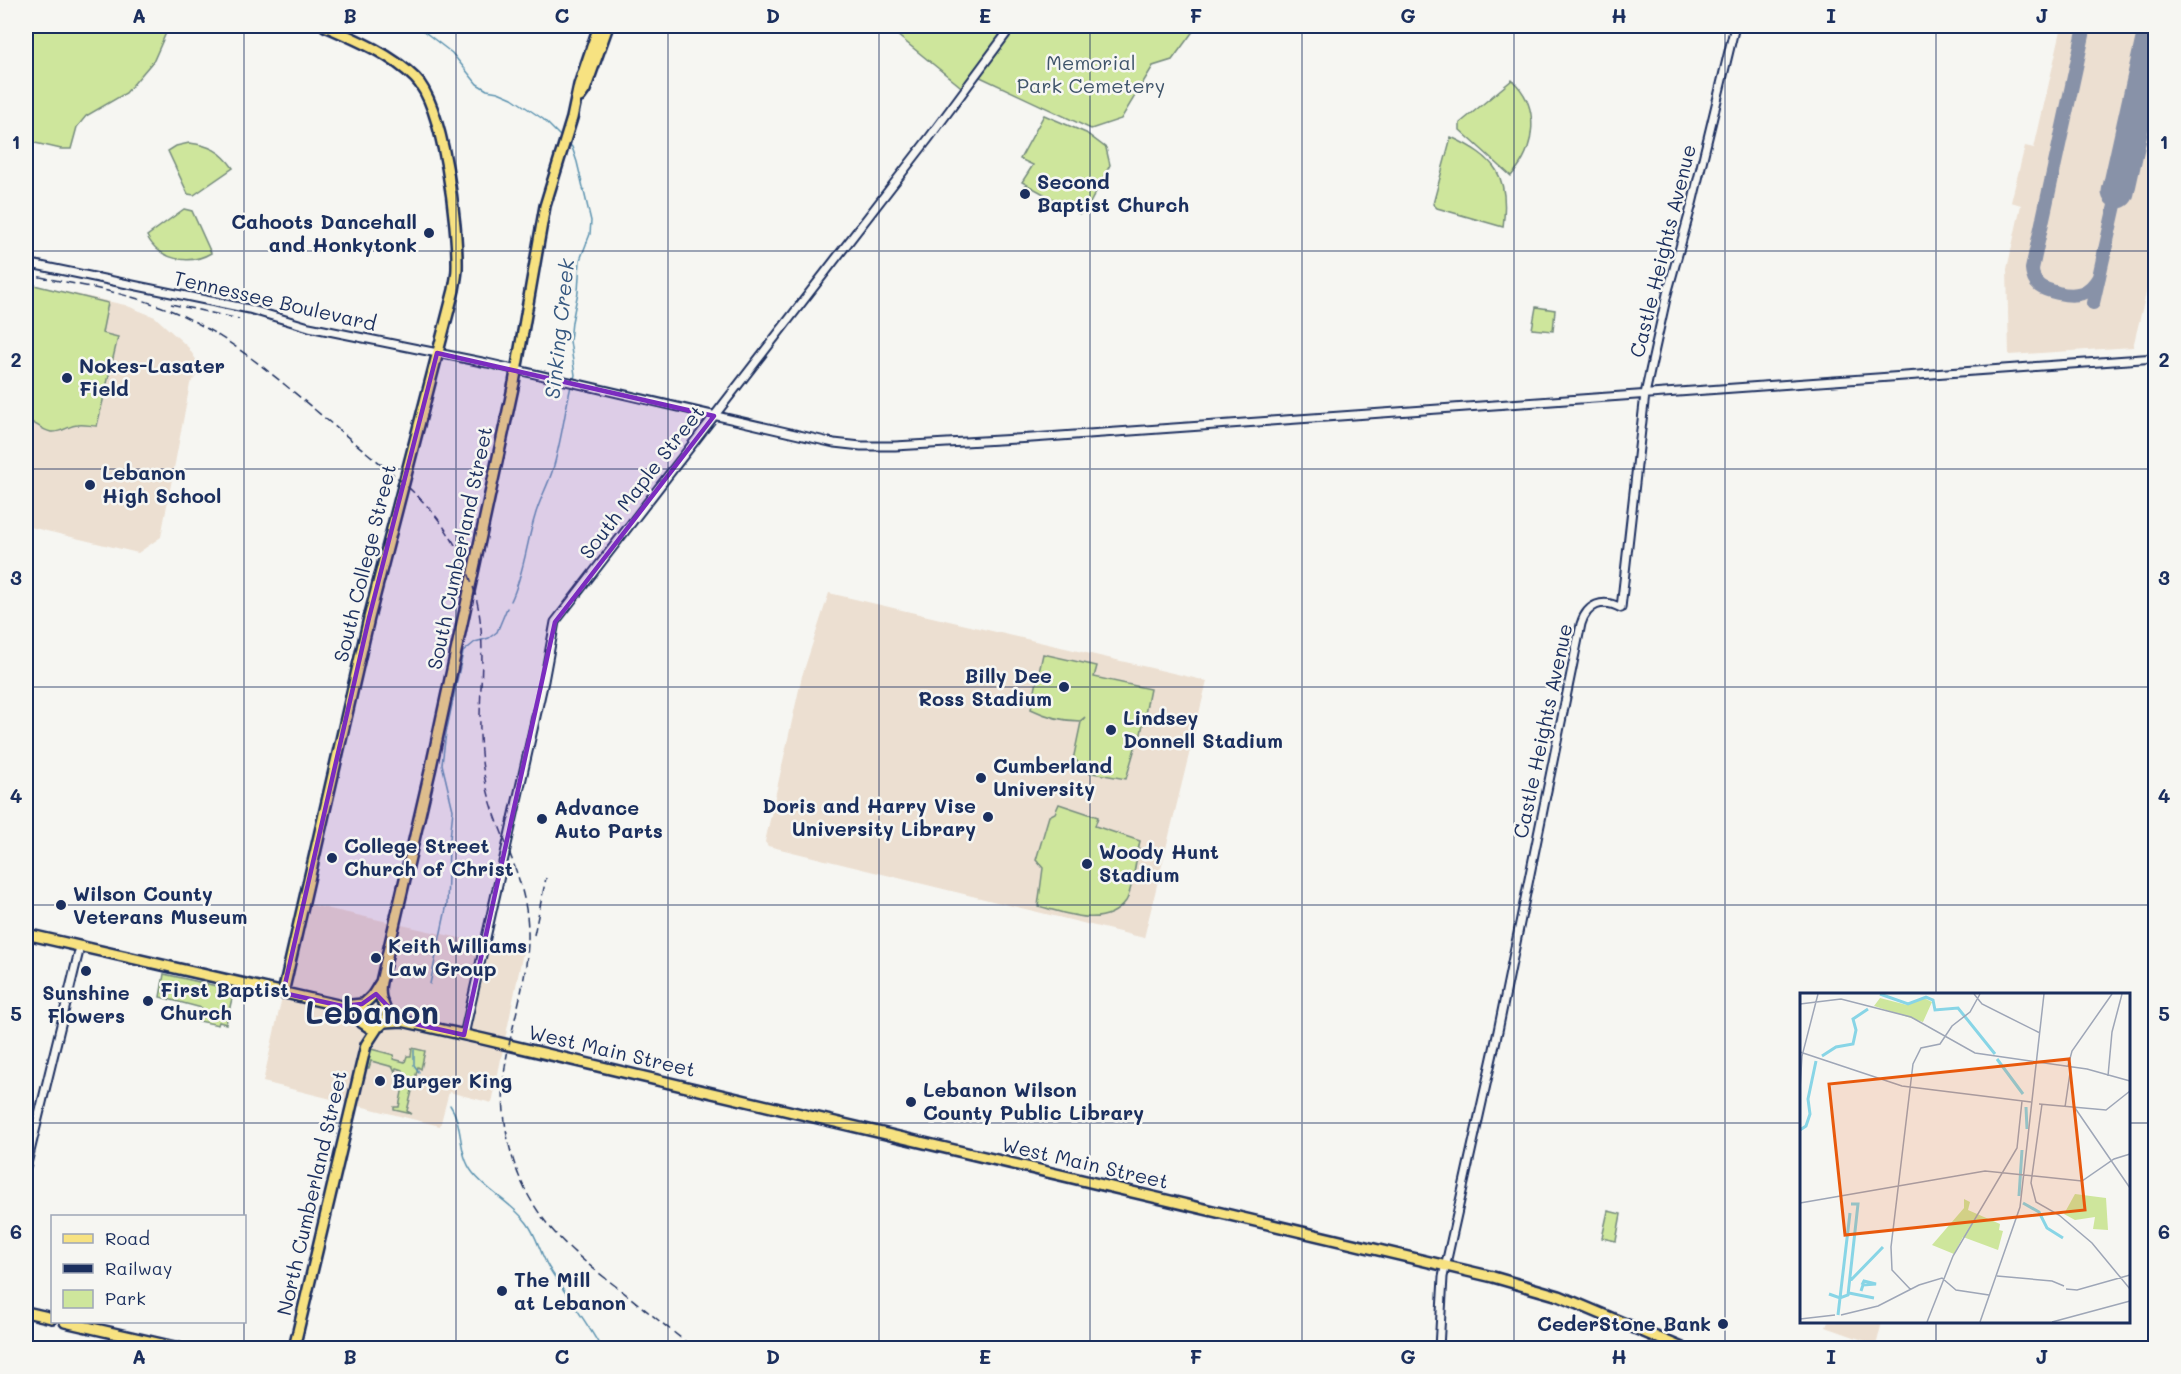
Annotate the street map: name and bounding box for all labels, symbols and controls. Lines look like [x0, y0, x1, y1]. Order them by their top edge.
text: A [132, 2, 146, 28]
text: B [343, 2, 357, 28]
text: C [555, 2, 570, 28]
text: D [766, 2, 780, 28]
text: E [979, 2, 991, 28]
text: F [1190, 2, 1203, 28]
text: G [1400, 2, 1416, 28]
text: H [1611, 2, 1627, 28]
text: I [1826, 2, 1836, 28]
text: J [2035, 2, 2049, 28]
park label: Memorial Park Cemetery [1017, 49, 1165, 98]
text: 1 [12, 128, 20, 154]
text: 1 [2160, 128, 2168, 154]
street label: Castle Heights Avenue [1623, 141, 1701, 360]
place label: Second Baptist Church [1037, 168, 1189, 217]
marker: Second Baptist Church [1018, 187, 1032, 201]
place label: Cahoots Dancehall and Honkytonk [231, 208, 417, 257]
marker: Cahoots Dancehall and Honkytonk [422, 226, 436, 240]
water label: Sinking Creek [538, 257, 579, 400]
street label: Tennessee Boulevard [171, 264, 379, 336]
text: 2 [10, 346, 22, 372]
text: 2 [2158, 346, 2170, 372]
place label: Nokes-Lasater Field [79, 352, 225, 401]
marker: Nokes-Lasater Field [60, 371, 74, 385]
street label: South Maple Street [573, 399, 710, 564]
street label: South Cumberland Street [421, 424, 498, 672]
place label: Lebanon High School [102, 459, 221, 508]
street label: South College Street [327, 461, 401, 664]
marker: Lebanon High School [83, 478, 97, 492]
text: 3 [10, 564, 22, 590]
text: 3 [2158, 564, 2170, 590]
street label: Castle Heights Avenue [1507, 621, 1577, 841]
place label: Billy Dee Ross Stadium [918, 662, 1052, 711]
marker: Billy Dee Ross Stadium [1057, 680, 1071, 694]
place label: Lindsey Donnell Stadium [1123, 704, 1283, 753]
marker: Lindsey Donnell Stadium [1104, 723, 1118, 737]
place label: Cumberland University [993, 752, 1112, 801]
marker: Cumberland University [974, 771, 988, 785]
text: 4 [10, 782, 23, 808]
text: 4 [2158, 782, 2171, 808]
place label: Doris and Harry Vise University Library [762, 792, 976, 841]
place label: Advance Auto Parts [554, 794, 663, 843]
marker: Doris and Harry Vise University Library [981, 810, 995, 824]
marker: Advance Auto Parts [535, 812, 549, 826]
place label: College Street Church of Christ [344, 832, 514, 881]
place label: Woody Hunt Stadium [1099, 838, 1219, 887]
marker: College Street Church of Christ [325, 851, 339, 865]
marker: Woody Hunt Stadium [1080, 857, 1094, 871]
place label: Wilson County Veterans Museum [73, 880, 247, 929]
marker: Wilson County Veterans Museum [54, 898, 68, 912]
place label: Keith Williams Law Group [388, 932, 527, 981]
marker: Keith Williams Law Group [369, 951, 383, 965]
marker: Sunshine Flowers [79, 964, 93, 978]
place label: First Baptist Church [160, 976, 289, 1025]
place label: Sunshine Flowers [42, 979, 130, 1028]
district label: Lebanon [305, 990, 439, 1032]
inset map [1800, 993, 2130, 1323]
marker: First Baptist Church [141, 994, 155, 1008]
text: 5 [10, 1000, 22, 1026]
text: 5 [2158, 1000, 2170, 1026]
street label: West Main Street [526, 1018, 698, 1082]
place label: Burger King [392, 1067, 512, 1093]
street label: North Cumberland Street [270, 1068, 352, 1318]
marker: Burger King [373, 1074, 387, 1088]
place label: Lebanon Wilson County Public Library [923, 1076, 1144, 1125]
marker: Lebanon Wilson County Public Library [904, 1095, 918, 1109]
street label: West Main Street [999, 1130, 1171, 1194]
legend [51, 1215, 246, 1323]
text: 6 [10, 1218, 22, 1244]
text: 6 [2158, 1218, 2170, 1244]
text: Road [105, 1226, 150, 1250]
text: Railway [105, 1256, 172, 1280]
place label: The Mill at Lebanon [514, 1266, 626, 1315]
marker: The Mill at Lebanon [495, 1284, 509, 1298]
text: Park [105, 1286, 146, 1310]
place label: CederStone Bank [1537, 1310, 1711, 1336]
marker: CederStone Bank [1716, 1317, 1730, 1331]
text: A [132, 1343, 146, 1369]
text: B [343, 1343, 357, 1369]
text: C [555, 1343, 570, 1369]
text: D [766, 1343, 780, 1369]
text: E [979, 1343, 991, 1369]
text: F [1190, 1343, 1203, 1369]
text: G [1400, 1343, 1416, 1369]
text: H [1611, 1343, 1627, 1369]
text: I [1826, 1343, 1836, 1369]
text: J [2035, 1343, 2049, 1369]

